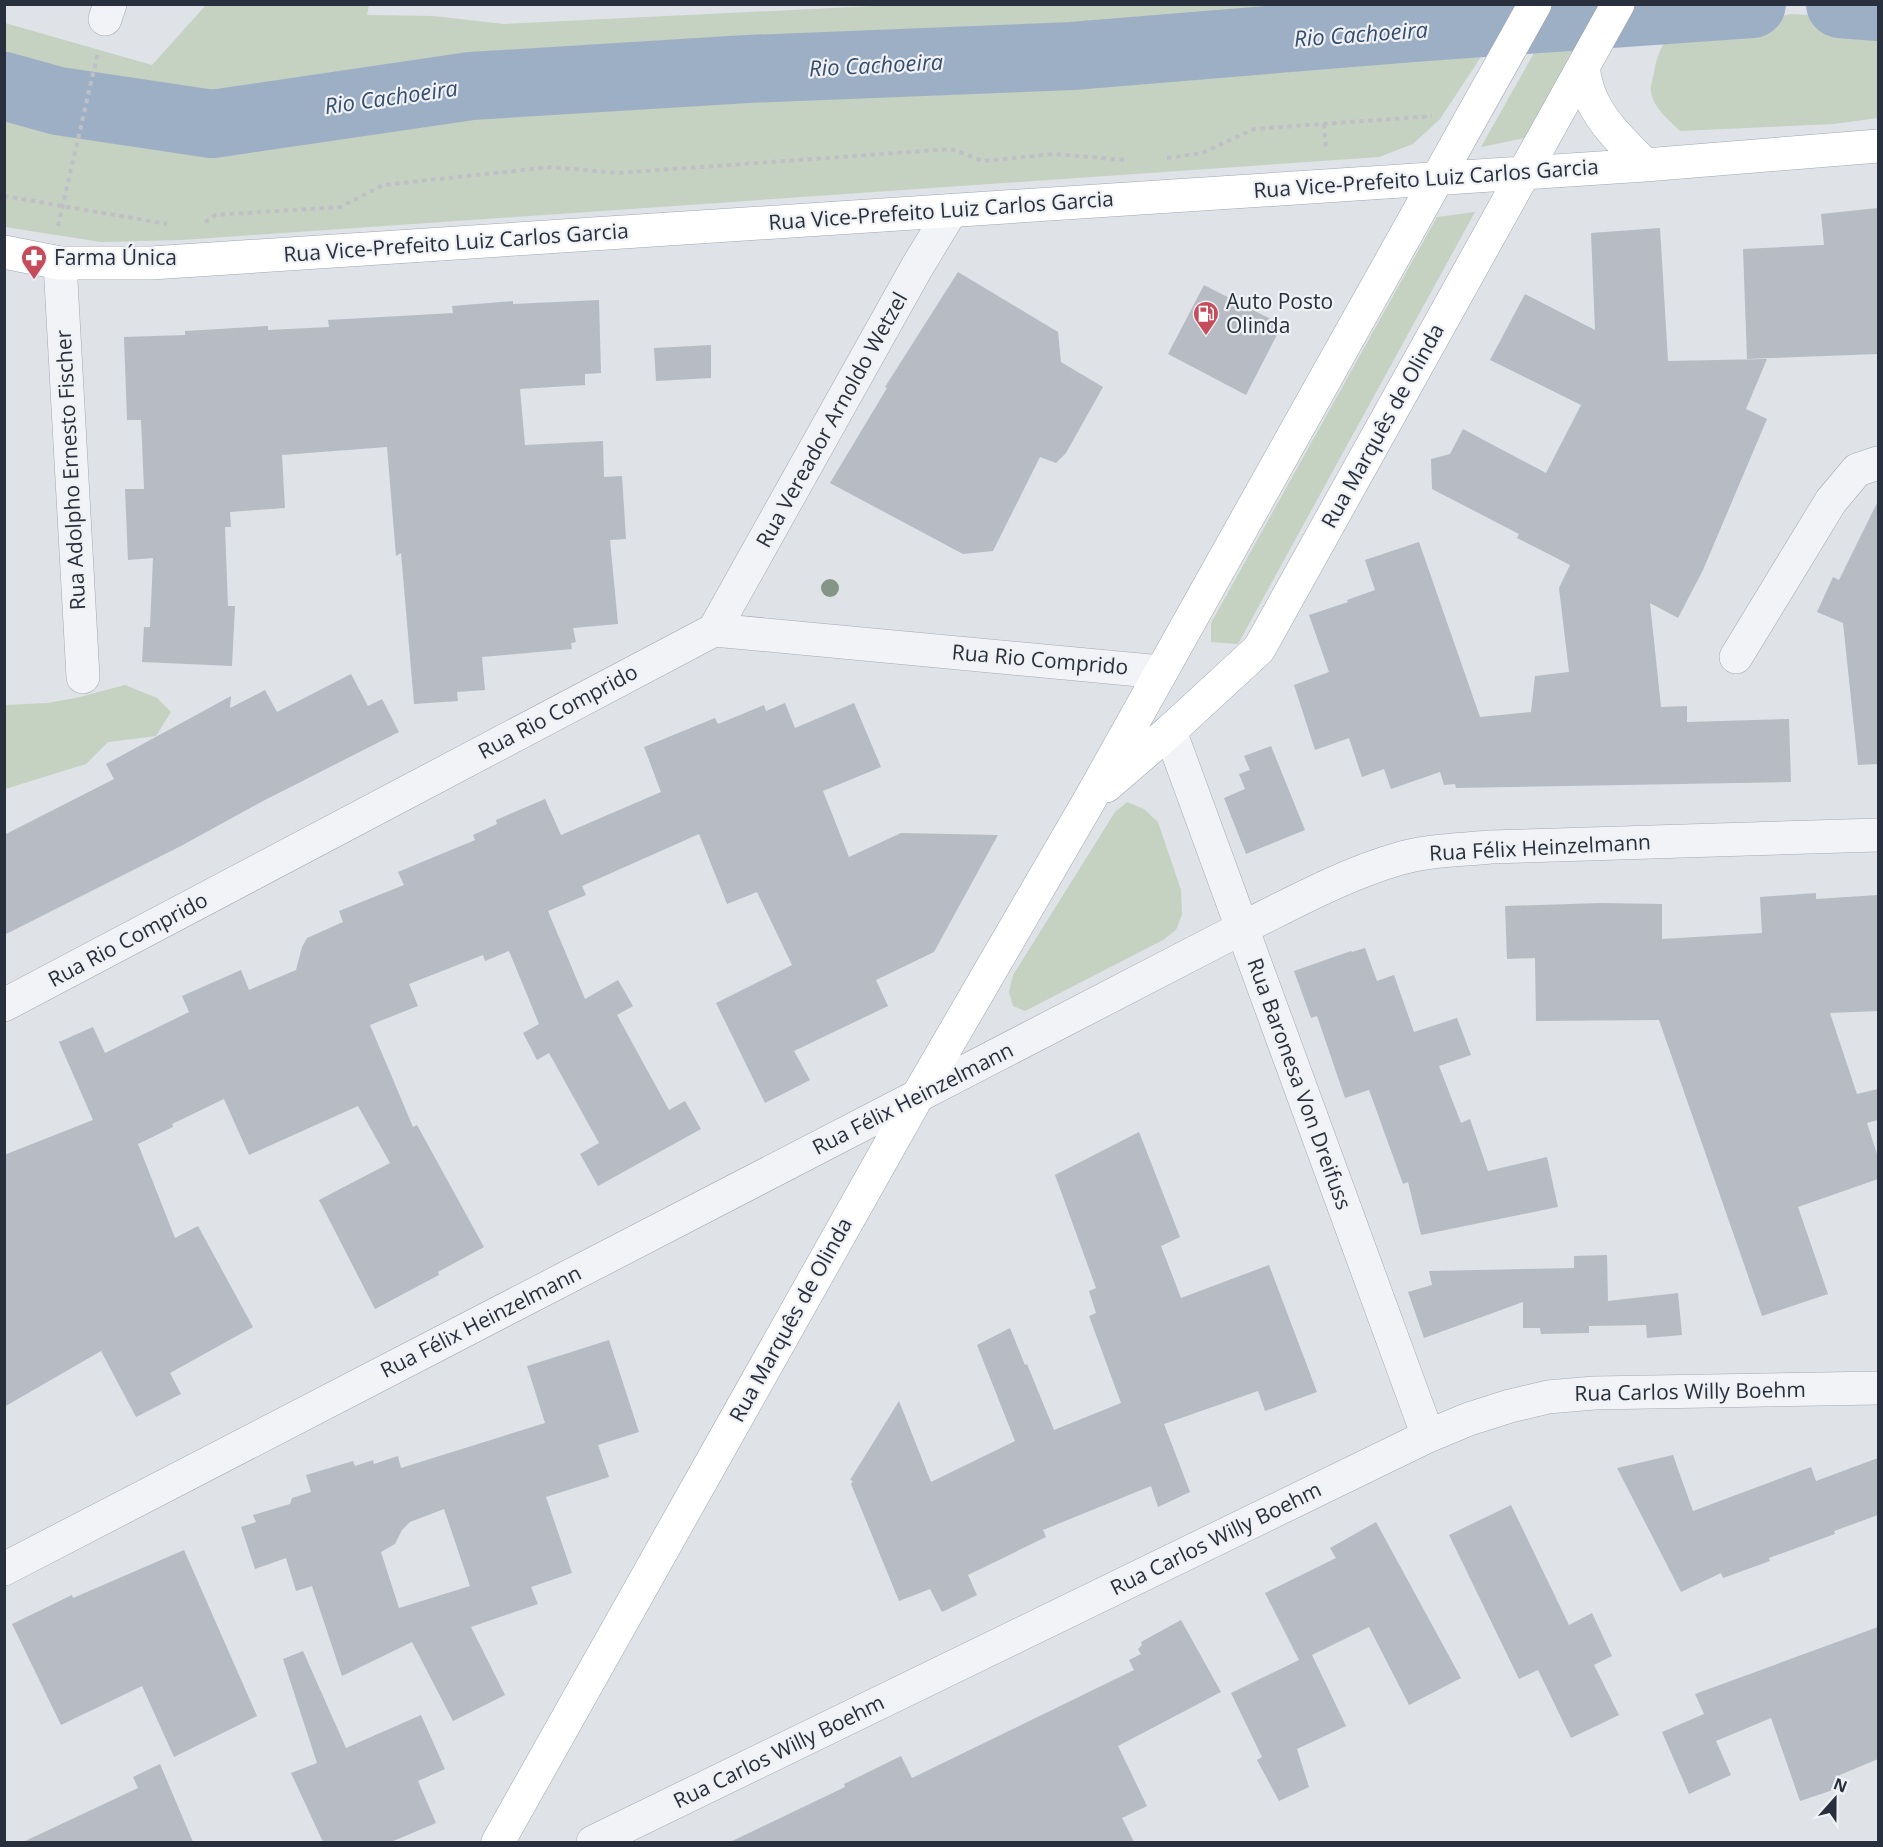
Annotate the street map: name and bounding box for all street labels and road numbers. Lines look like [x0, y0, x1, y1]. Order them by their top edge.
street label: Rua Vice-Prefeito Luiz Carlos Garcia [1252, 152, 1599, 204]
street label: Rua Vice-Prefeito Luiz Carlos Garcia [767, 184, 1114, 236]
street label: Rua Vice-Prefeito Luiz Carlos Garcia [282, 216, 629, 268]
street label: Rua Vereador Arnoldo Wetzel [749, 287, 913, 552]
street label: Rua Marquês de Olinda [1314, 318, 1450, 533]
street label: Rua Adolpho Ernesto Fischer [49, 329, 91, 611]
street label: Rua Rio Comprido [951, 637, 1129, 681]
street label: Rua Rio Comprido [473, 657, 642, 765]
street label: Rua Félix Heinzelmann [1428, 827, 1651, 867]
street label: Rua Rio Comprido [43, 885, 212, 993]
street label: Rua Baronesa Von Dreifuss [1241, 954, 1359, 1213]
street label: Rua Félix Heinzelmann [807, 1035, 1018, 1161]
street label: Rua Marquês de Olinda [722, 1212, 858, 1427]
street label: Rua Félix Heinzelmann [375, 1258, 586, 1384]
street label: Rua Carlos Willy Boehm [1574, 1375, 1806, 1407]
street label: Rua Carlos Willy Boehm [1105, 1475, 1326, 1601]
street label: Rua Carlos Willy Boehm [668, 1688, 889, 1814]

